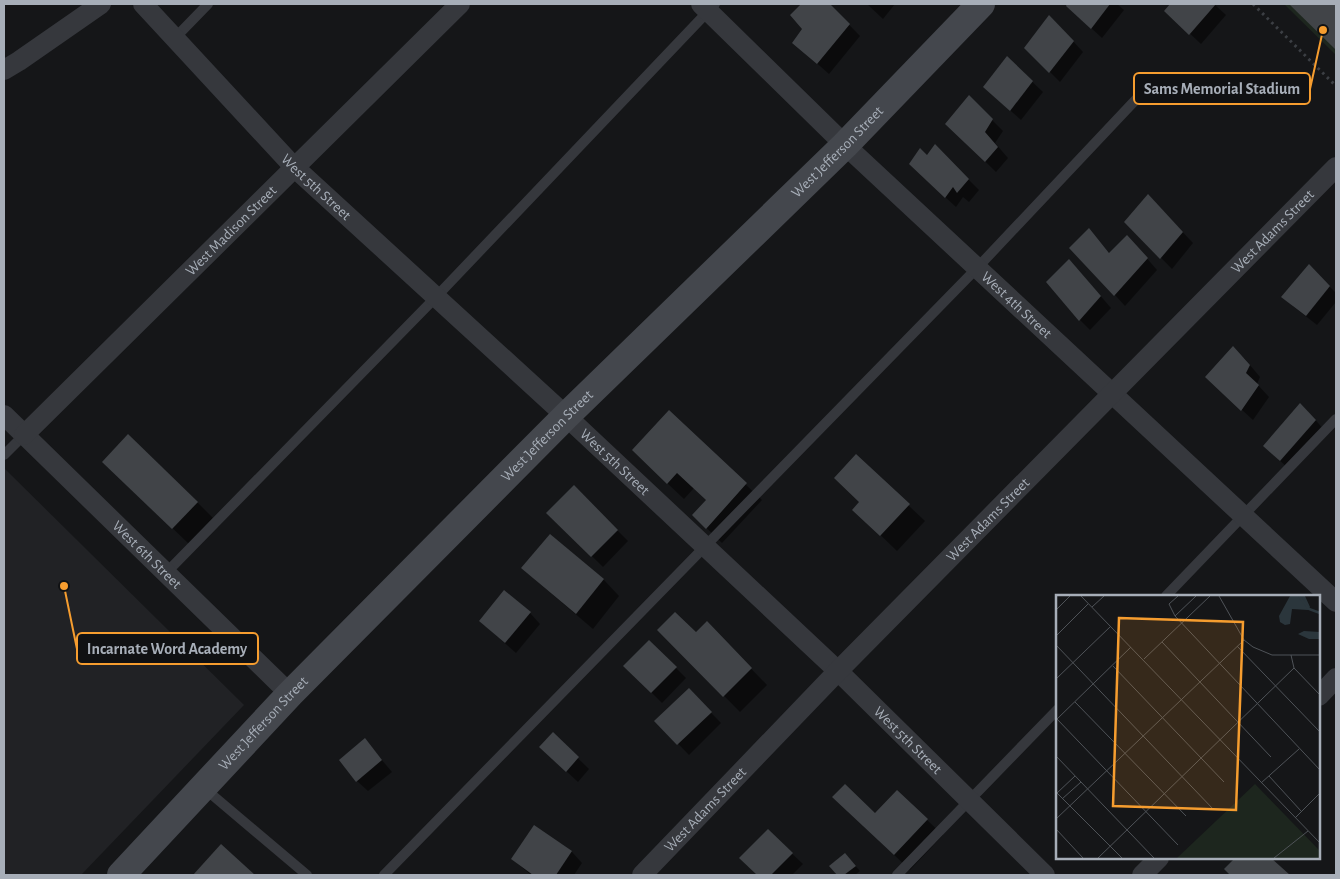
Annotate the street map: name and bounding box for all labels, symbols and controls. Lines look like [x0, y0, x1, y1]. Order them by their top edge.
callout: Sams Memorial Stadium [1134, 73, 1310, 104]
text: Sams Memorial Stadium [1144, 81, 1300, 97]
street label: West Jefferson Street [788, 103, 886, 200]
street label: West 5th Street [278, 151, 354, 223]
street label: West Madison Street [183, 182, 279, 278]
street label: West Adams Street [1228, 186, 1317, 276]
street label: West 4th Street [979, 269, 1055, 341]
street label: West Jefferson Street [498, 387, 596, 484]
street label: West 5th Street [577, 426, 653, 498]
street label: West Adams Street [943, 475, 1032, 564]
street label: West 6th Street [110, 518, 185, 592]
inset map [1056, 595, 1320, 859]
callout: Incarnate Word Academy [77, 633, 258, 664]
text: Incarnate Word Academy [87, 641, 248, 658]
street label: West Jefferson Street [216, 673, 311, 773]
street label: West 5th Street [871, 703, 945, 777]
street label: West Adams Street [661, 764, 749, 855]

